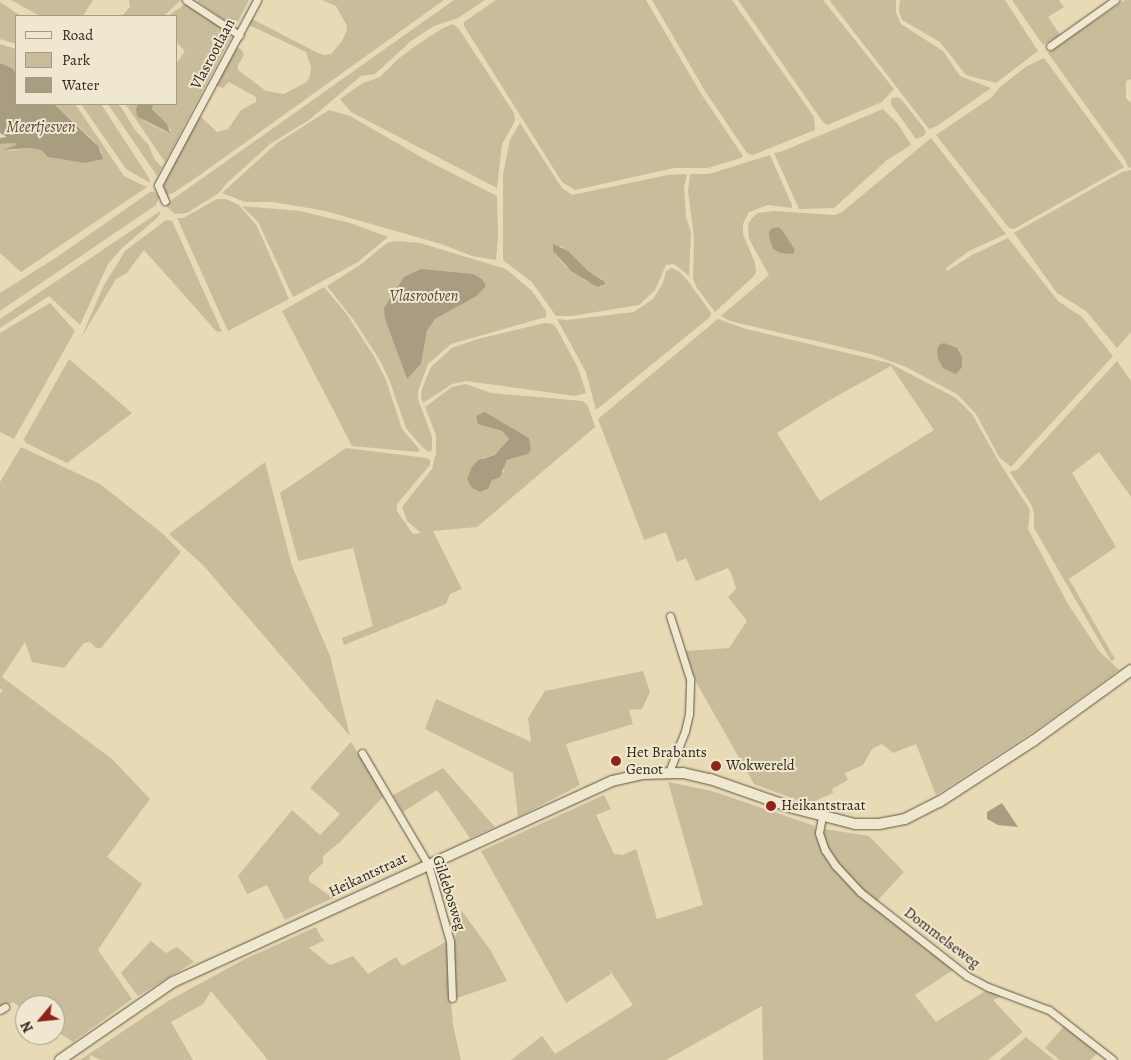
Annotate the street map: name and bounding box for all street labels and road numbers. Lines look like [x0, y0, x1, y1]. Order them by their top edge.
street label: Vlasrootlaan [187, 16, 239, 92]
street label: Heikantstraat [326, 849, 410, 901]
street label: Gildebosweg [428, 853, 470, 933]
street label: Dommelseweg [900, 904, 984, 972]

